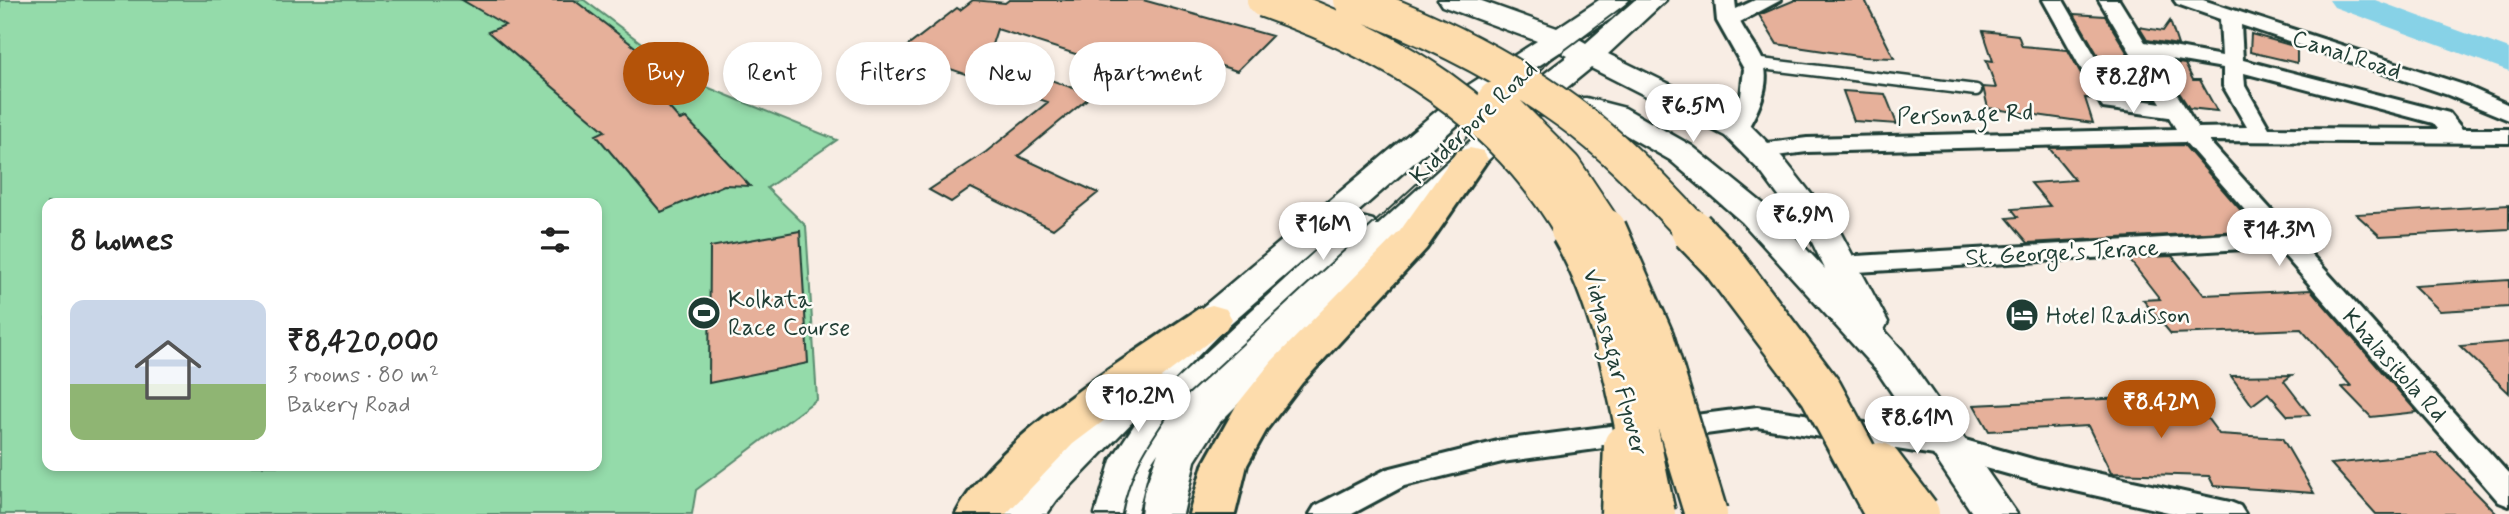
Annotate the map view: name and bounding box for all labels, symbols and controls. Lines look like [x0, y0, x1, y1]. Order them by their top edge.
street label: Canal Road [2288, 23, 2405, 88]
chip: Buy [623, 42, 709, 105]
chip: Rent [723, 42, 822, 105]
chip: Filters [836, 42, 951, 105]
chip: New [965, 42, 1055, 105]
chip: Apartment [1069, 42, 1226, 105]
street label: Kidderpore Road [1404, 54, 1544, 192]
pin: ₹8.28M [2076, 55, 2190, 115]
text: ₹8.28M [2096, 63, 2170, 93]
pin: ₹6.5M [1644, 85, 1742, 144]
text: ₹6.5M [1661, 92, 1725, 122]
street label: Personage Rd [1896, 98, 2034, 136]
pin: ₹6.9M [1754, 194, 1852, 253]
text: ₹6.9M [1772, 201, 1834, 231]
pin: ₹16M [1282, 202, 1364, 262]
pin: ₹14.3M [2222, 208, 2336, 268]
text: ₹16M [1295, 210, 1351, 240]
text: ₹14.3M [2243, 216, 2315, 246]
text: 8 homes [70, 221, 173, 260]
icon: filters [536, 221, 574, 259]
street label: St. George's Terace [1965, 233, 2160, 276]
street label: Vidyasagar Flyover [1572, 265, 1654, 460]
place label: Kolkata Race Course [728, 285, 850, 344]
sports icon: Kolkata Race Course [685, 294, 723, 332]
hotel icon: Hotel Radisson [2003, 296, 2041, 334]
place label: Hotel Radisson [2046, 301, 2191, 332]
street label: Khalasitola Rd [2335, 303, 2453, 429]
text: ₹8,420,000 [287, 322, 439, 361]
icon: home [126, 328, 210, 412]
text: 3 rooms · 80 m² [287, 361, 439, 391]
pin: ₹10.2M [1081, 374, 1195, 434]
pin: ₹8.42M [2104, 380, 2218, 440]
text: ₹10.2M [1102, 382, 1174, 412]
text: ₹8.42M [2123, 388, 2199, 418]
text: Bakery Road [287, 391, 410, 421]
pin: ₹8.61M [1860, 396, 1974, 456]
text: ₹8.61M [1881, 404, 1953, 434]

